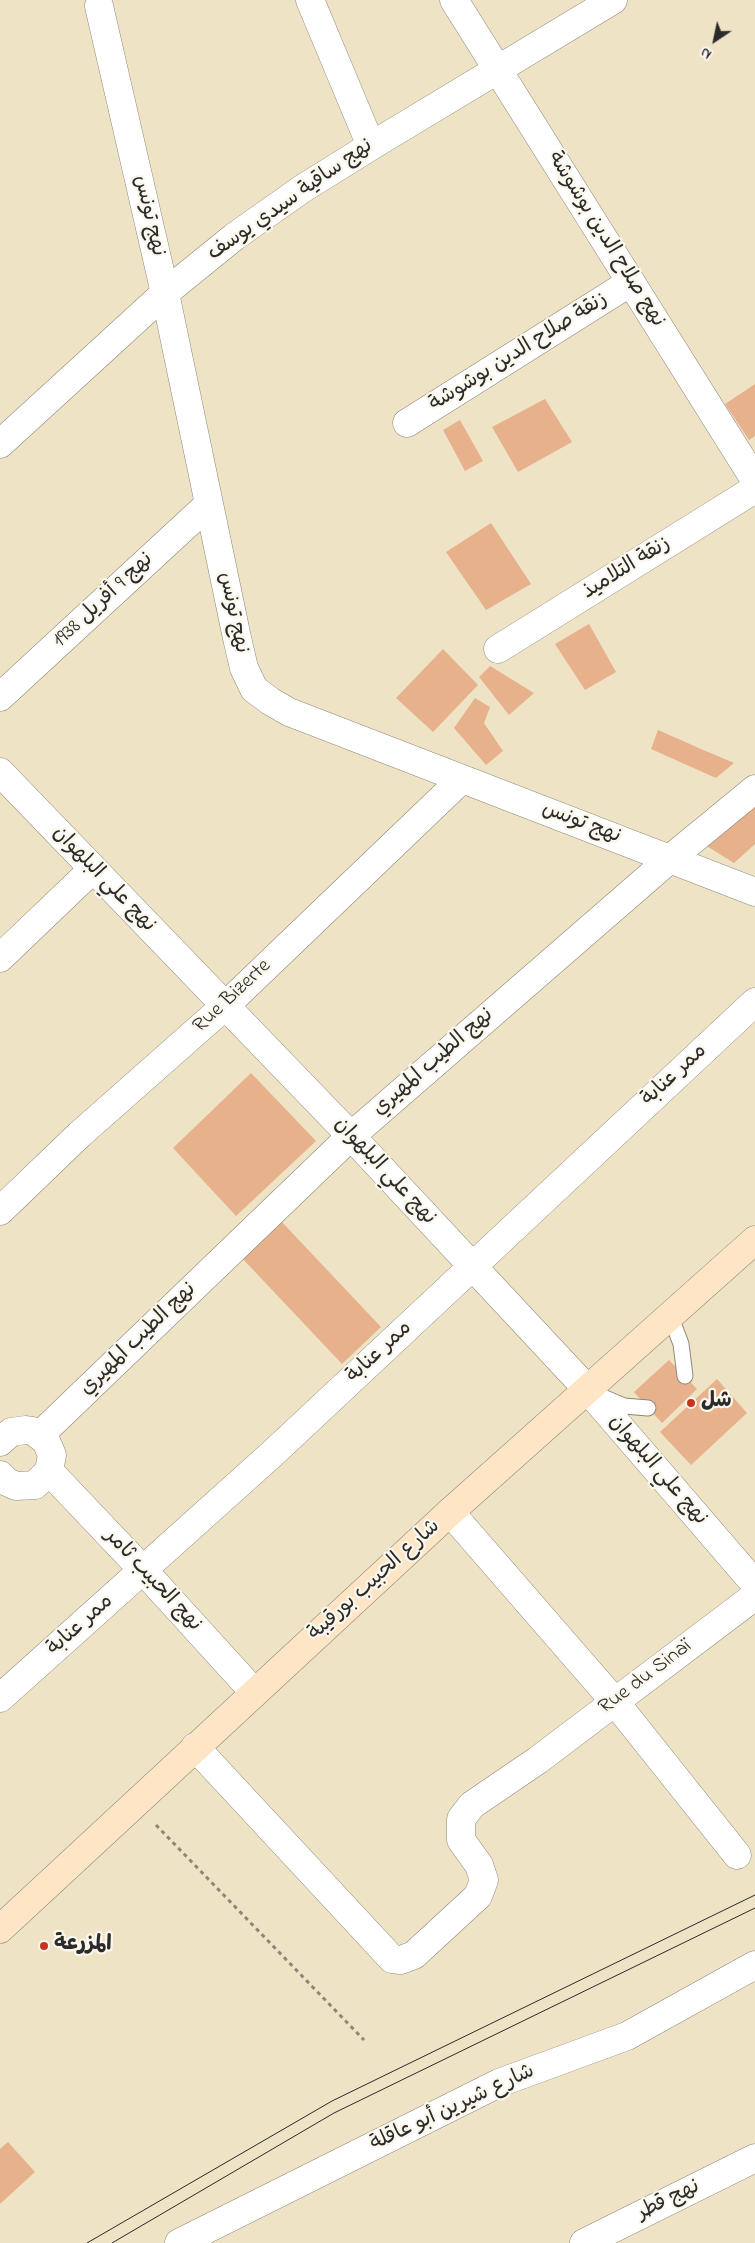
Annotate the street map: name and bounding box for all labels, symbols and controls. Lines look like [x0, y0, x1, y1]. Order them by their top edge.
north arrow [690, 15, 740, 65]
text: N [697, 42, 716, 64]
street label: نهج ساقية سيدي يوسف [203, 134, 379, 268]
street label: نهج صلاح الدين بوشوشة [541, 147, 669, 333]
street label: نهج تونس [126, 173, 170, 259]
street label: زنقة صلاح الدين بوشوشة [425, 288, 613, 418]
street label: زنقة التلاميذ [578, 532, 676, 606]
street label: نهج 9 أفريل 1938 [49, 548, 159, 654]
street label: نهج تونس [211, 570, 253, 656]
street label: نهج تونس [538, 797, 624, 851]
street label: نهج علي البلهوان [46, 822, 160, 938]
street label: Rue Bizerte [189, 955, 277, 1039]
street label: نهج الطيب المهيري [368, 1004, 500, 1122]
street label: ممر عنابة [637, 1040, 713, 1112]
street label: نهج علي البلهوان [328, 1113, 440, 1231]
street label: نهج الطيب المهيري [76, 1278, 202, 1402]
street label: ممر عنابة [342, 1317, 418, 1389]
place label: شل [701, 1390, 732, 1416]
marker: شل [685, 1397, 697, 1409]
street label: نهج علي البلهوان [602, 1411, 712, 1531]
street label: شارع الحبيب بورقيبة [304, 1515, 446, 1647]
street label: نهج الحبيب ثامر [98, 1524, 206, 1638]
street label: ممر عنابة [43, 1590, 119, 1662]
street label: Rue du Sinaï [595, 1635, 697, 1721]
place label: المزرعة [54, 1933, 112, 1959]
marker: المزرعة [38, 1940, 50, 1952]
street label: شارع شيرين أبو عاقلة [367, 2060, 539, 2158]
street label: نهج قطر [634, 2175, 704, 2227]

